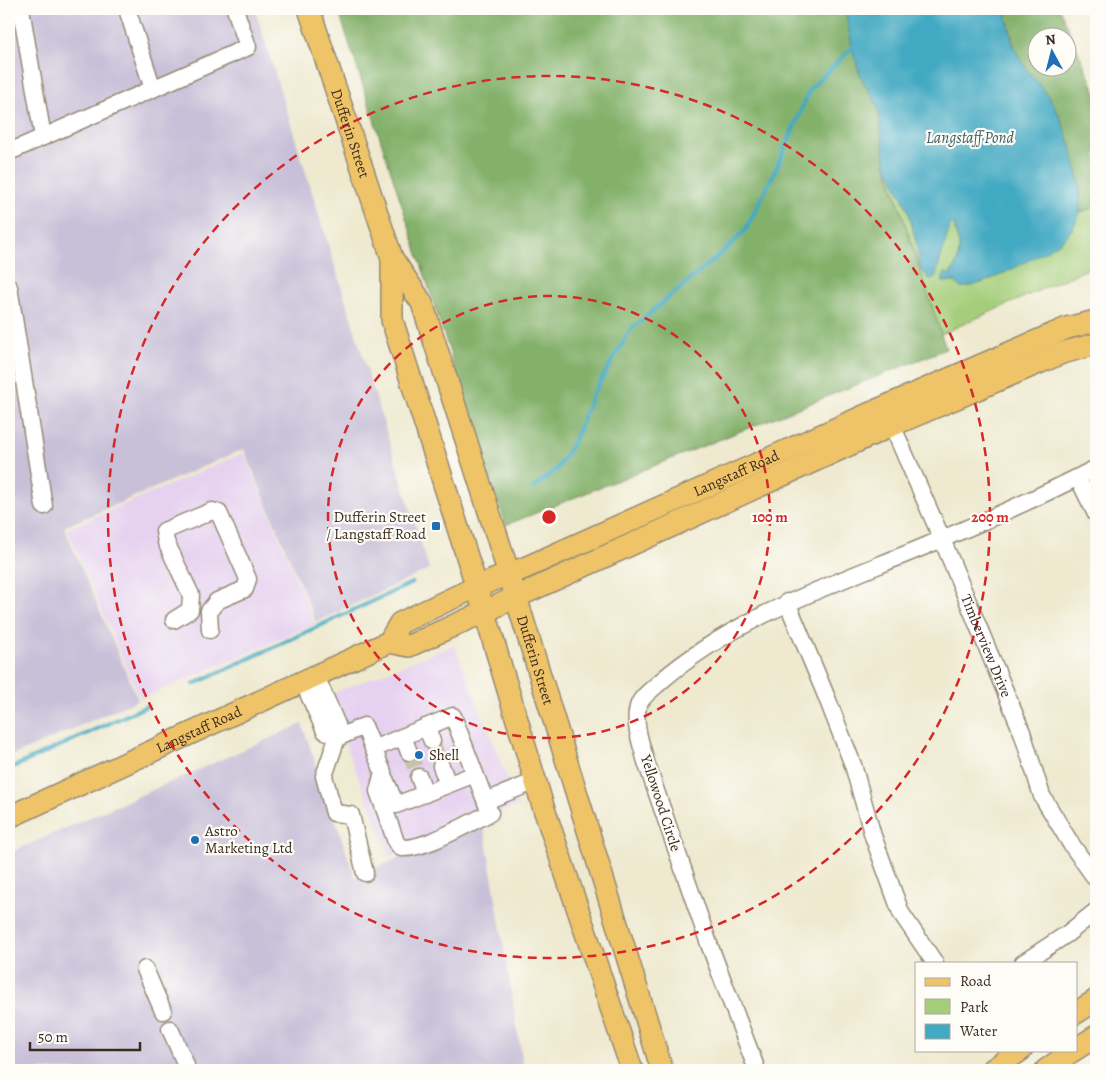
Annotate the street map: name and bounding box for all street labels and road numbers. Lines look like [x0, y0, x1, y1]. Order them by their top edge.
street label: Dufferin Street [326, 86, 375, 180]
street label: Langstaff Road [690, 445, 783, 501]
street label: Timberview Drive [956, 591, 1017, 701]
street label: Dufferin Street [512, 613, 559, 707]
street label: Langstaff Road [153, 701, 246, 758]
street label: Yellowood Circle [636, 751, 686, 854]

